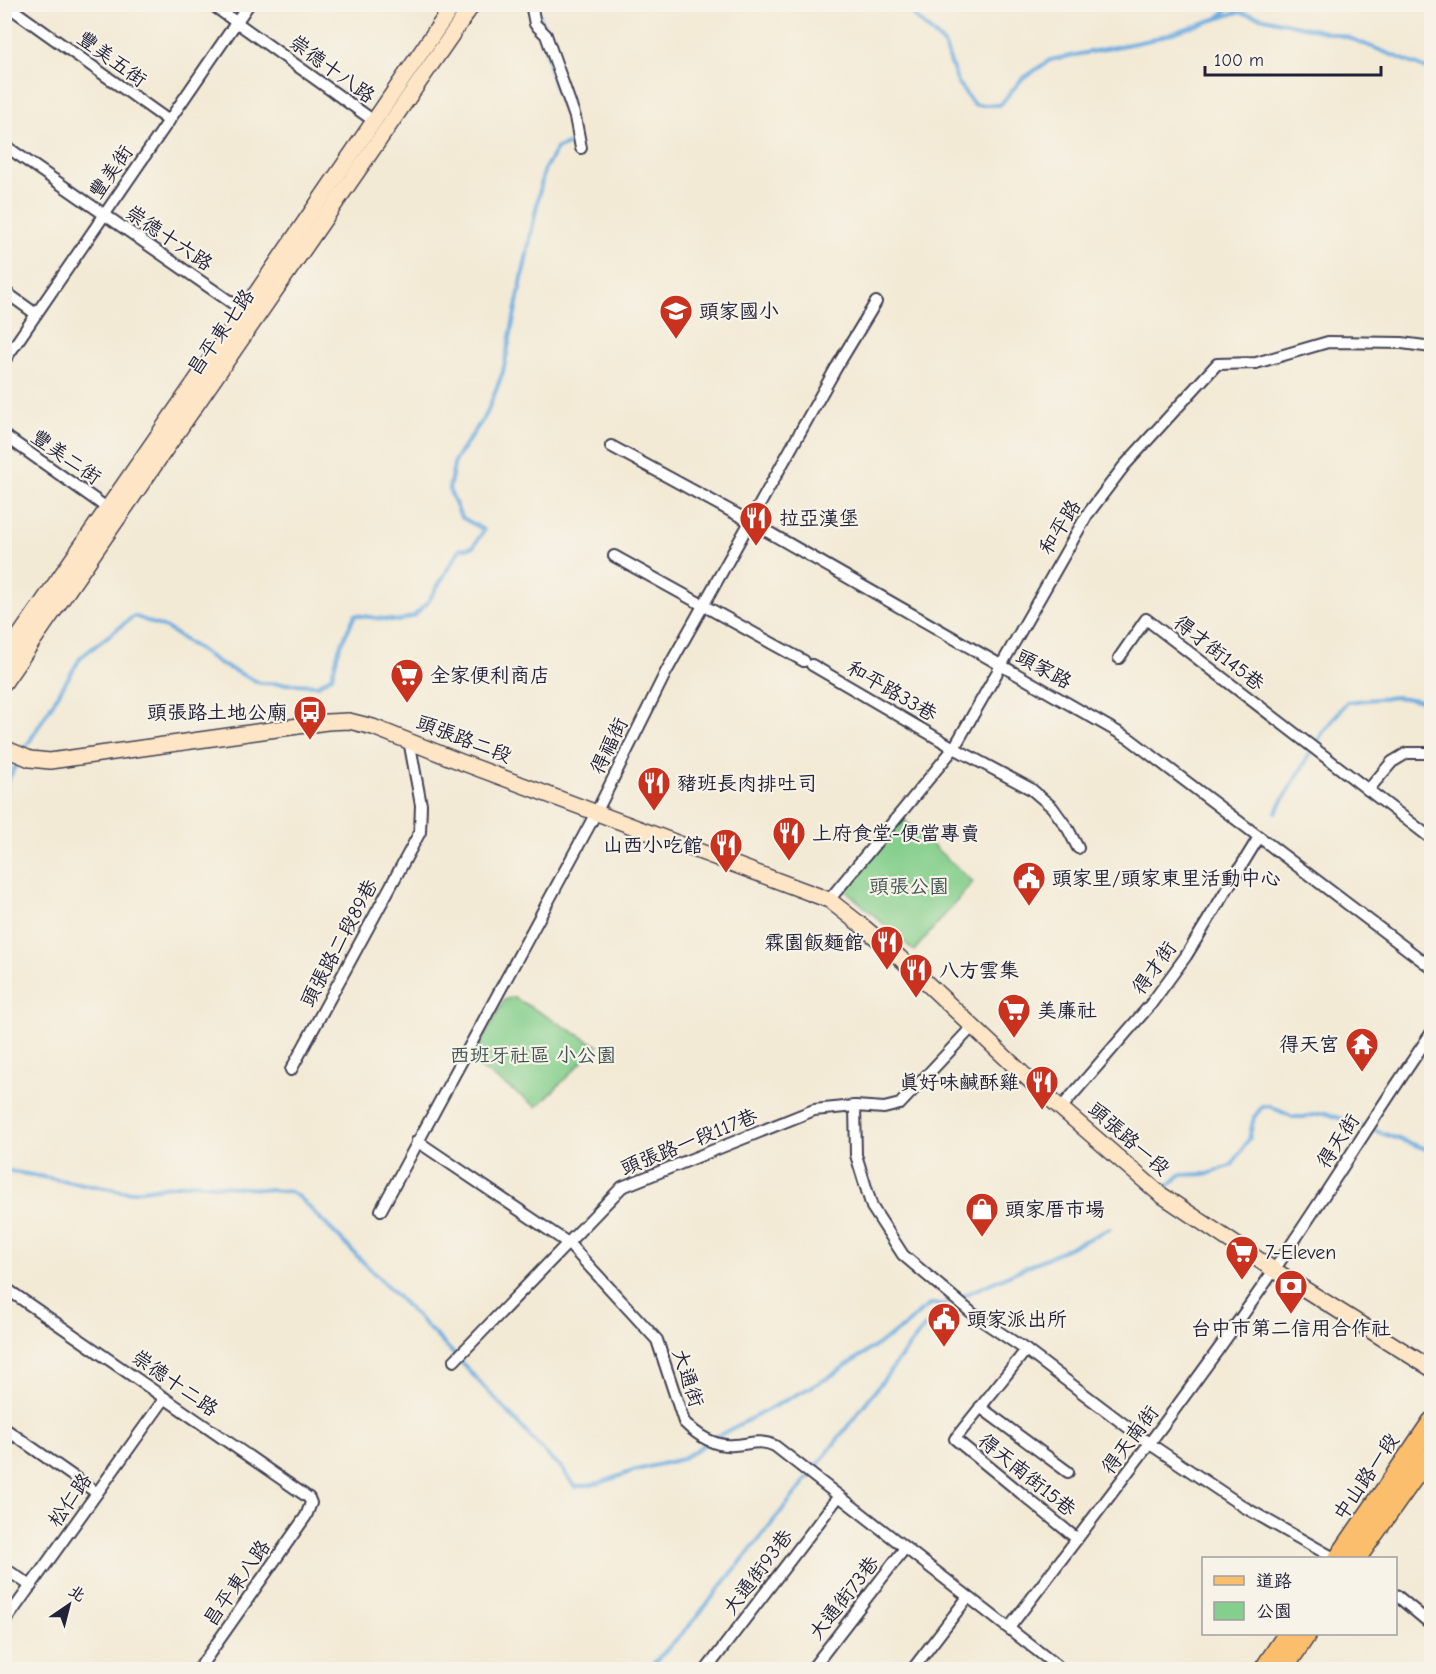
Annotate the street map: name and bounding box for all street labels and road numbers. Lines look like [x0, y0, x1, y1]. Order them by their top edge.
street label: 豐美五街 [73, 26, 151, 92]
street label: 崇德十八路 [285, 30, 380, 108]
street label: 豐美街 [84, 141, 138, 203]
street label: 崇德十六路 [121, 201, 218, 276]
street label: 昌平東七路 [183, 284, 260, 380]
street label: 豐美二街 [27, 425, 105, 489]
street label: 和平路 [1034, 495, 1086, 559]
street label: 得才街145巷 [1169, 611, 1270, 696]
street label: 頭家路 [1012, 644, 1077, 694]
street label: 和平路33巷 [843, 656, 942, 727]
street label: 頭張路二段 [413, 710, 515, 768]
street label: 得福街 [586, 714, 632, 778]
street label: 頭張路二段89巷 [296, 875, 383, 1011]
street label: 得才街 [1127, 937, 1181, 999]
street label: 頭張路一段 [1084, 1098, 1174, 1180]
street label: 頭張路一段117巷 [617, 1104, 762, 1180]
street label: 得天街 [1312, 1110, 1364, 1172]
street label: 崇德十二路 [127, 1345, 223, 1422]
street label: 大通街 [668, 1346, 708, 1410]
street label: 得天南街 [1097, 1401, 1163, 1479]
street label: 得天南街15巷 [974, 1429, 1081, 1522]
street label: 中山路一段 [1329, 1429, 1403, 1525]
street label: 松仁路 [43, 1468, 97, 1531]
street label: 大通街93巷 [718, 1524, 798, 1619]
street label: 昌平東八路 [199, 1535, 276, 1631]
street label: 大通街73巷 [804, 1551, 884, 1644]

